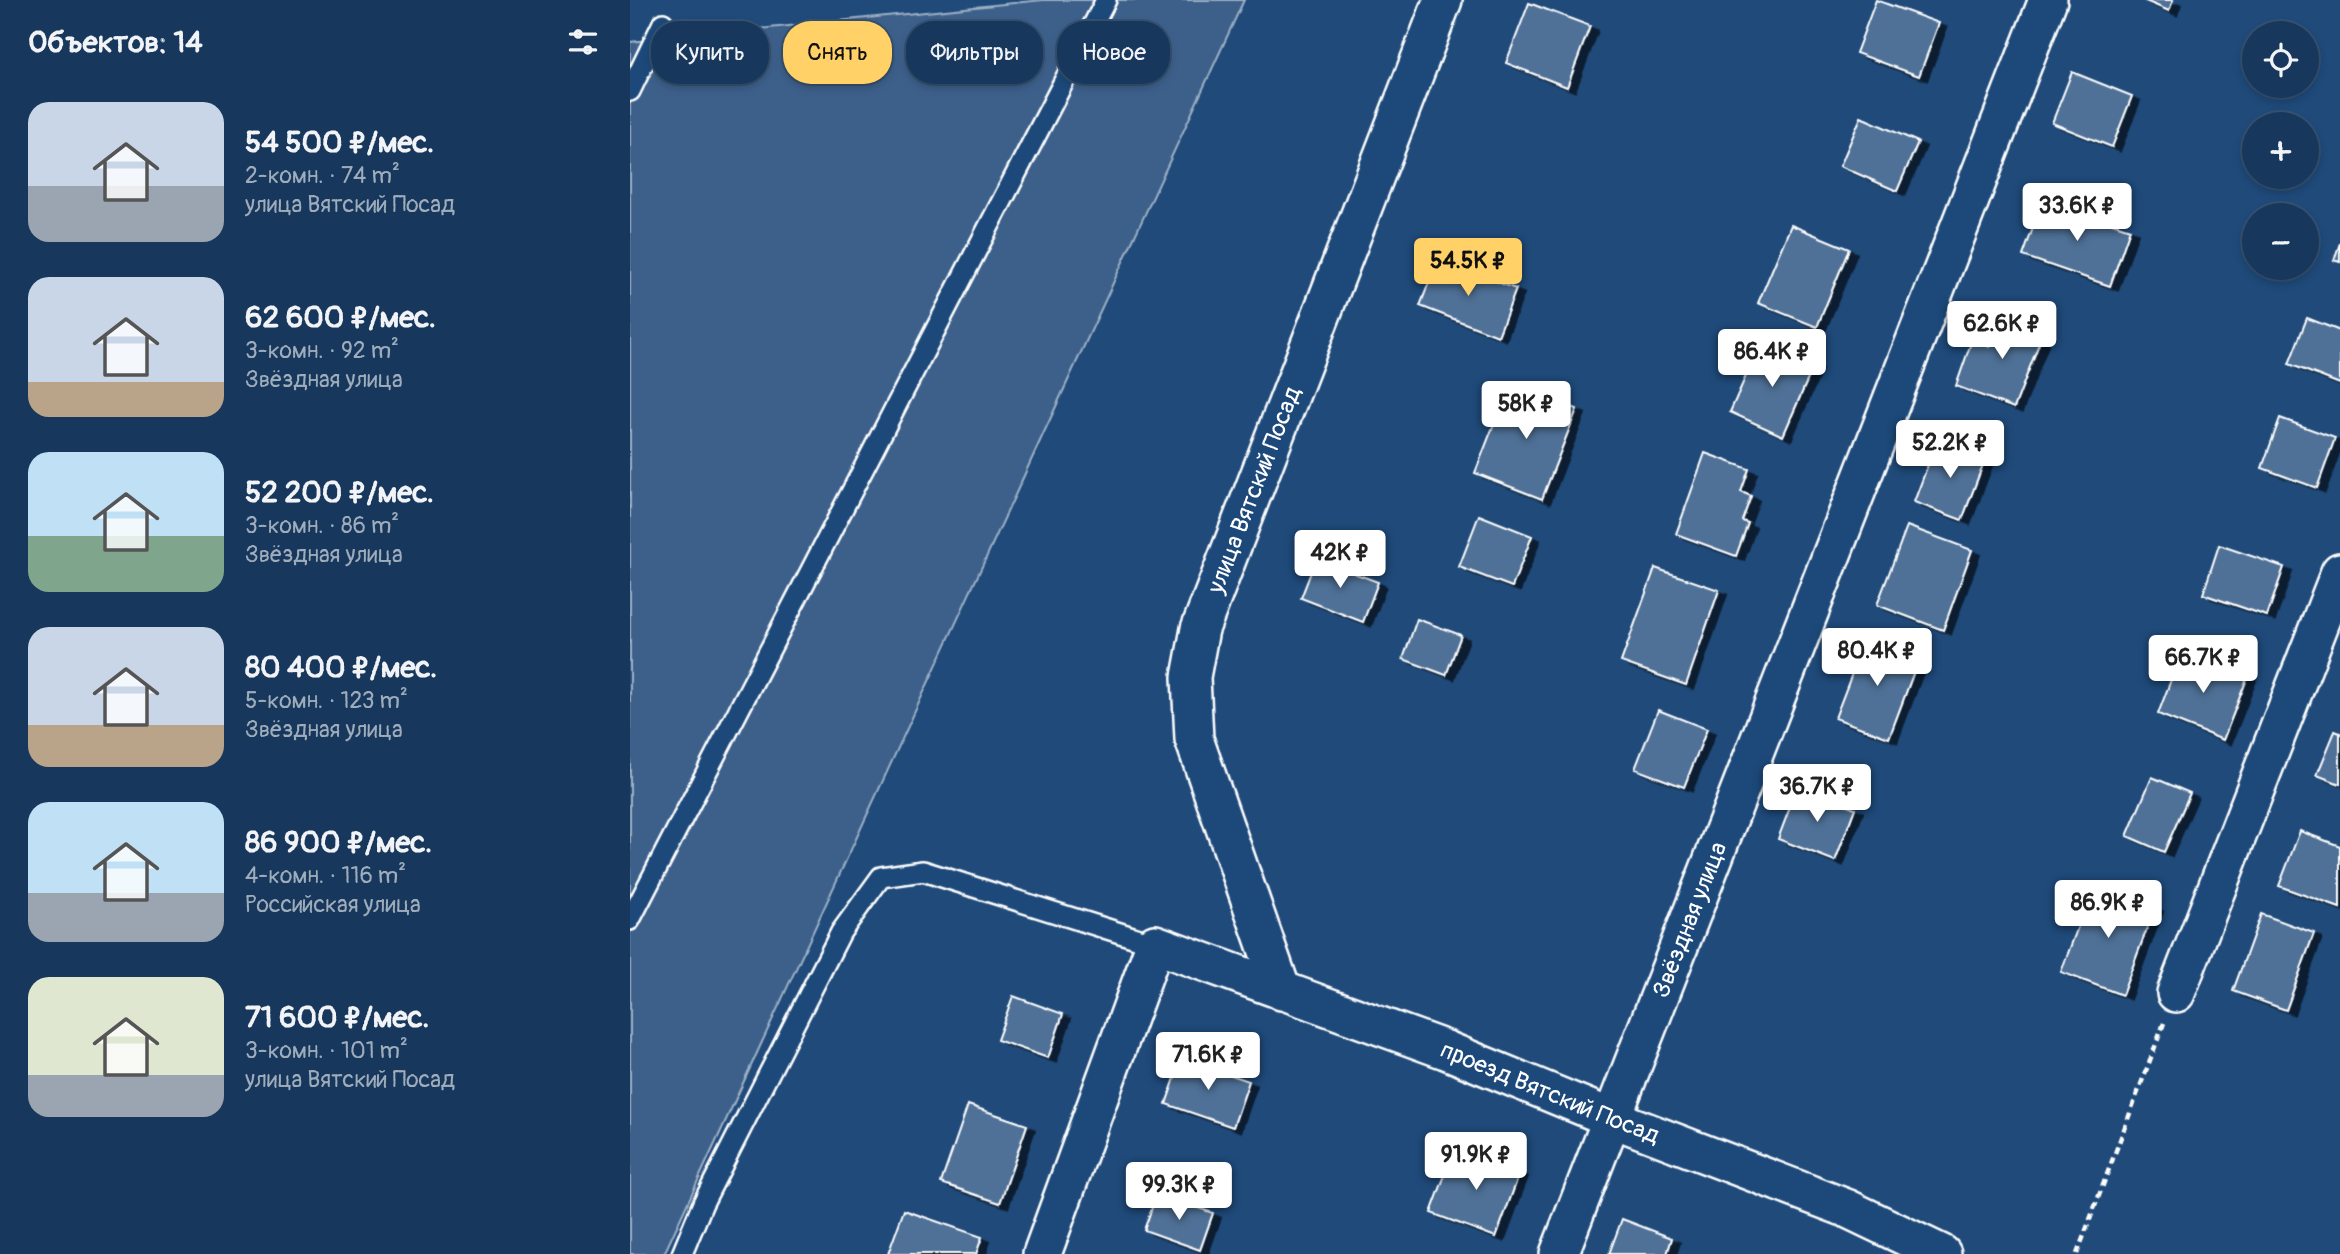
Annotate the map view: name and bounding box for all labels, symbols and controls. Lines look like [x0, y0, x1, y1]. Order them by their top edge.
chip: Купить [651, 21, 769, 84]
chip: Снять [783, 21, 892, 84]
chip: Фильтры [906, 21, 1043, 84]
chip: Новое [1057, 21, 1170, 84]
map controls [2242, 21, 2319, 280]
button: locate [2242, 21, 2319, 98]
icon: filters [564, 23, 602, 61]
text: Объектов: 14 [28, 24, 203, 61]
button: + [2242, 112, 2319, 189]
text: 54 500 ₽/мес. [245, 124, 434, 161]
icon: home [84, 130, 168, 214]
text: 2-комн. · 74 m² [245, 161, 400, 190]
pin: 33.6K ₽ [2012, 184, 2142, 243]
text: улица Вятский Посад [245, 190, 455, 219]
text: 33.6K ₽ [2039, 191, 2115, 220]
button: − [2242, 203, 2319, 280]
pin: 54.5K ₽ [1403, 238, 1533, 298]
text: 54.5K ₽ [1430, 246, 1506, 275]
text: 62 600 ₽/мес. [245, 299, 436, 336]
pin: 62.6K ₽ [1937, 302, 2067, 361]
icon: home [84, 305, 168, 389]
text: 62.6K ₽ [1963, 309, 2041, 338]
pin: 86.4K ₽ [1707, 330, 1837, 389]
text: 3-комн. · 92 m² [245, 336, 399, 365]
text: 86.4K ₽ [1734, 337, 1810, 366]
text: Звёздная улица [245, 365, 403, 394]
street label: улица Вятский Посад [1200, 382, 1307, 598]
pin: 58K ₽ [1477, 382, 1575, 441]
text: 58K ₽ [1498, 389, 1554, 418]
pin: 52.2K ₽ [1885, 420, 2015, 480]
text: 52.2K ₽ [1912, 428, 1988, 457]
text: 52 200 ₽/мес. [245, 474, 434, 511]
icon: home [84, 480, 168, 564]
text: 3-комн. · 86 m² [245, 511, 399, 540]
pin: 42K ₽ [1291, 530, 1389, 590]
text: 42K ₽ [1311, 538, 1369, 567]
text: Звёздная улица [245, 540, 403, 569]
pin: 80.4K ₽ [1812, 628, 1942, 688]
text: 80.4K ₽ [1838, 636, 1916, 665]
pin: 66.7K ₽ [2138, 636, 2268, 695]
text: 66.7K ₽ [2165, 643, 2241, 672]
text: 80 400 ₽/мес. [245, 649, 437, 686]
icon: home [84, 655, 168, 739]
text: 5-комн. · 123 m² [245, 686, 408, 715]
text: Звёздная улица [245, 715, 403, 744]
pin: 36.7K ₽ [1752, 764, 1882, 824]
text: 36.7K ₽ [1779, 772, 1855, 801]
text: 86 900 ₽/мес. [245, 824, 432, 861]
icon: home [84, 830, 168, 914]
street label: Звёздная улица [1646, 838, 1733, 1001]
text: 4-комн. · 116 m² [245, 861, 406, 890]
pin: 86.9K ₽ [2043, 880, 2173, 940]
text: 86.9K ₽ [2071, 888, 2145, 917]
text: Российская улица [245, 890, 421, 919]
text: 71 600 ₽/мес. [245, 999, 429, 1036]
icon: home [84, 1005, 168, 1089]
pin: 71.6K ₽ [1143, 1032, 1273, 1092]
street label: проезд Вятский Посад [1436, 1035, 1664, 1150]
text: 3-комн. · 101 m² [245, 1036, 408, 1065]
text: 71.6K ₽ [1172, 1040, 1244, 1069]
text: улица Вятский Посад [245, 1065, 455, 1094]
pin: 91.9K ₽ [1411, 1132, 1541, 1192]
text: 91.9K ₽ [1441, 1140, 1511, 1169]
pin: 99.3K ₽ [1114, 1162, 1244, 1222]
text: 99.3K ₽ [1142, 1170, 1216, 1199]

